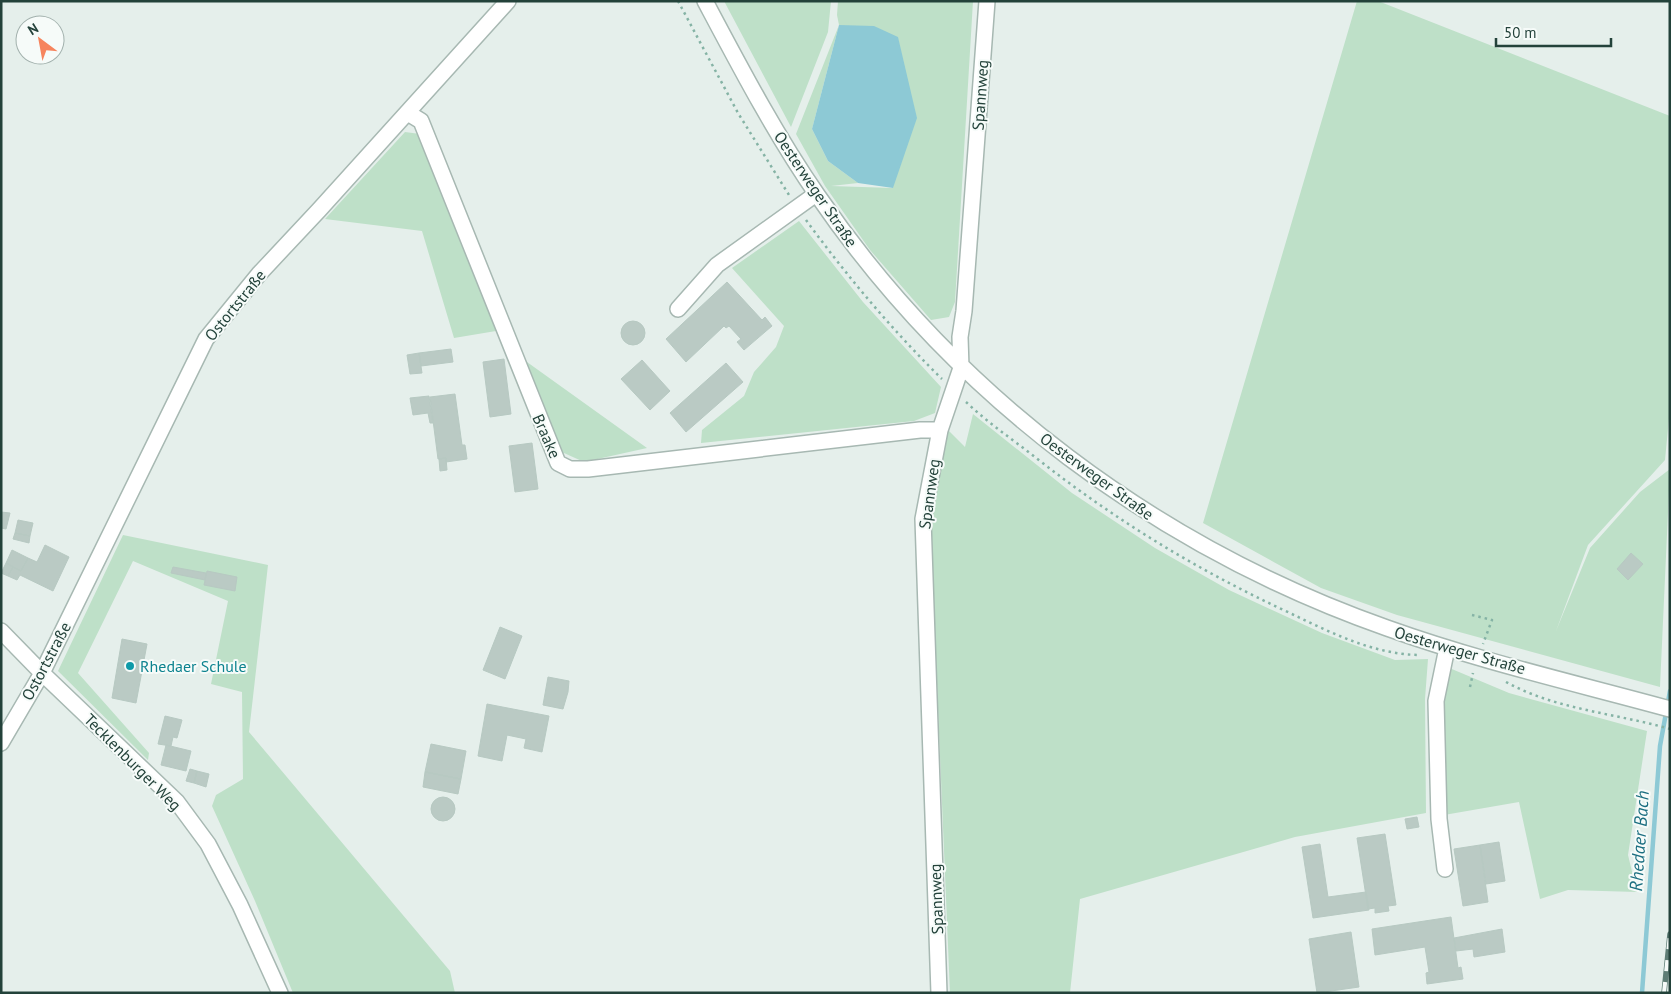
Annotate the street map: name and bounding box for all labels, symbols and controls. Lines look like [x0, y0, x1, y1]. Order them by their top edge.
north arrow [15, 15, 65, 65]
scale bar [1496, 15, 1611, 47]
text: N [24, 19, 42, 39]
text: 50 m [1504, 23, 1537, 42]
street label: Spannweg [968, 59, 992, 131]
street label: Oesterweger Straße [770, 127, 862, 251]
street label: Ostortstraße [200, 265, 270, 345]
street label: Braake [528, 411, 566, 461]
street label: Oesterweger Straße [1036, 428, 1158, 524]
street label: Spannweg [914, 458, 944, 530]
street label: Ostortstraße [17, 618, 75, 704]
street label: Oesterweger Straße [1392, 622, 1528, 678]
place label: Rhedaer Schule [140, 656, 247, 676]
marker: Rhedaer Schule [124, 660, 136, 672]
street label: Tecklenburger Weg [80, 709, 186, 815]
water label: Rhedaer Bach [1624, 790, 1654, 892]
street label: Spannweg [925, 863, 947, 935]

